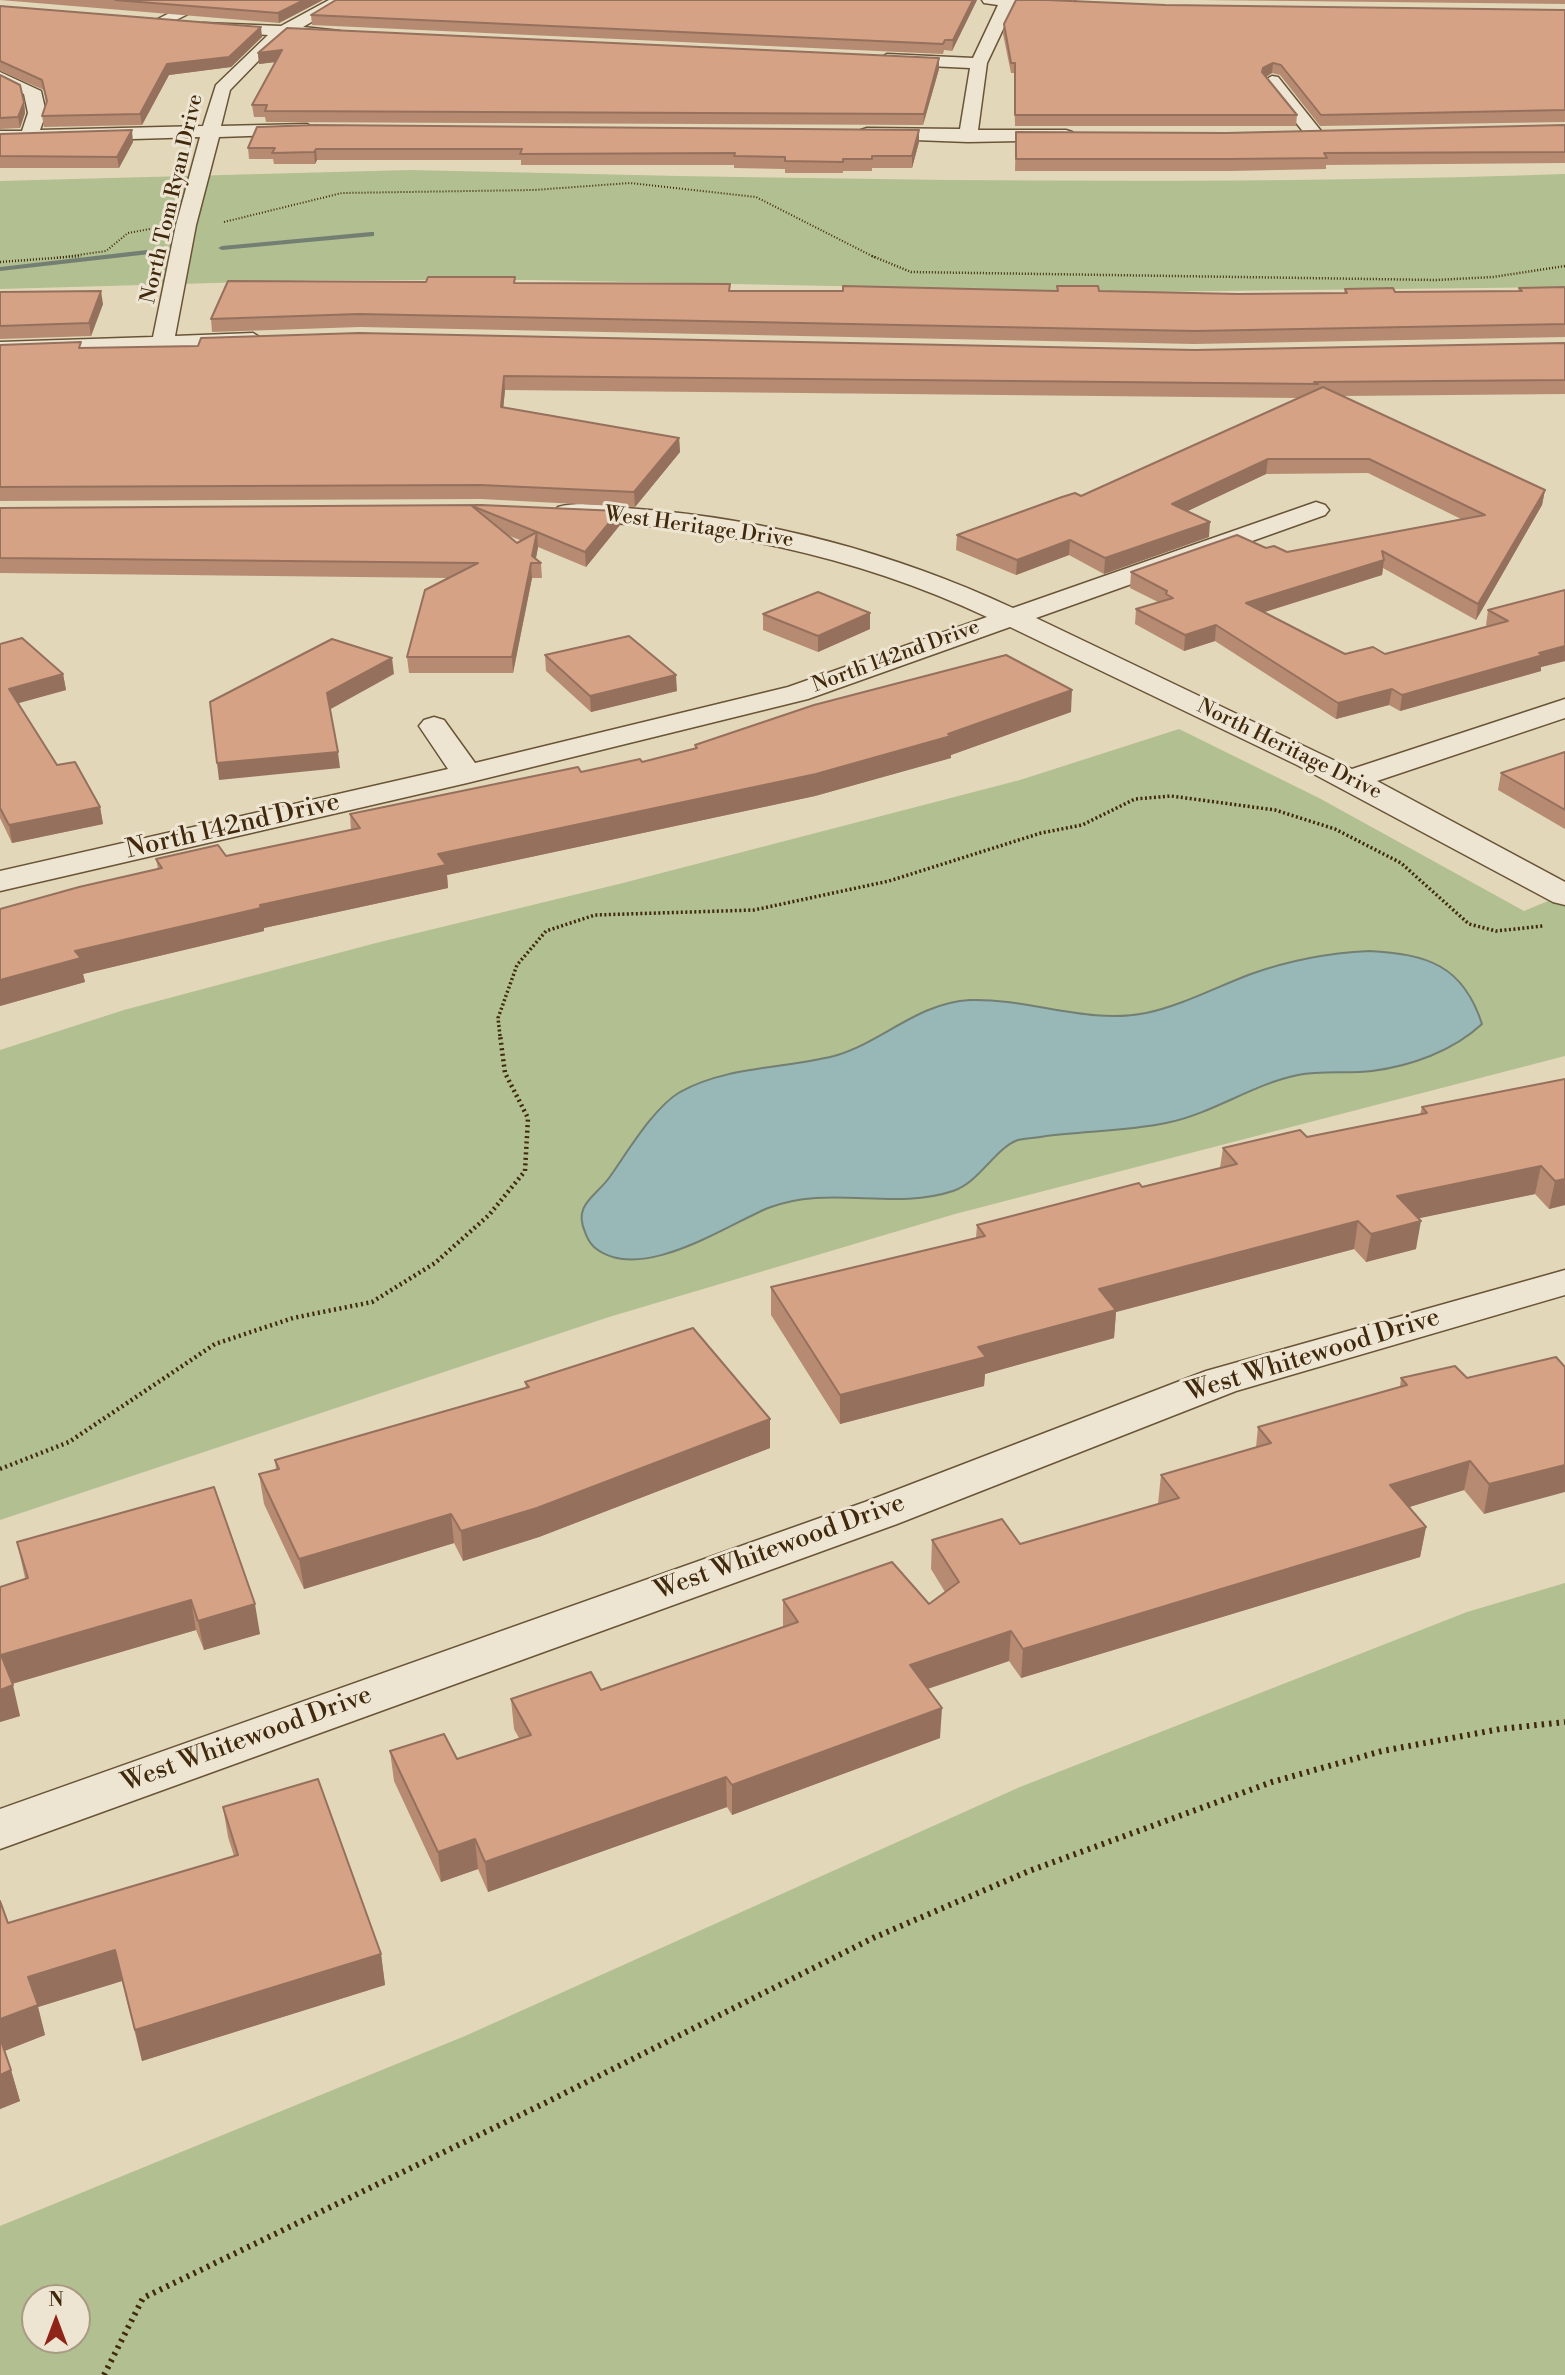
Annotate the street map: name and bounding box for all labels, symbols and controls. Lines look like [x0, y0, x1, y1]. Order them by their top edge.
street label: North Tom Ryan Drive [137, 92, 209, 306]
street label: West Heritage Drive [603, 502, 795, 554]
street label: North 142nd Drive [809, 615, 983, 699]
street label: North Heritage Drive [1193, 694, 1385, 806]
street label: North 142nd Drive [123, 787, 343, 867]
street label: West Whitewood Drive [1182, 1303, 1444, 1409]
street label: West Whitewood Drive [651, 1488, 909, 1608]
street label: West Whitewood Drive [118, 1680, 376, 1800]
north arrow [21, 2284, 91, 2354]
text: N [48, 2288, 64, 2312]

